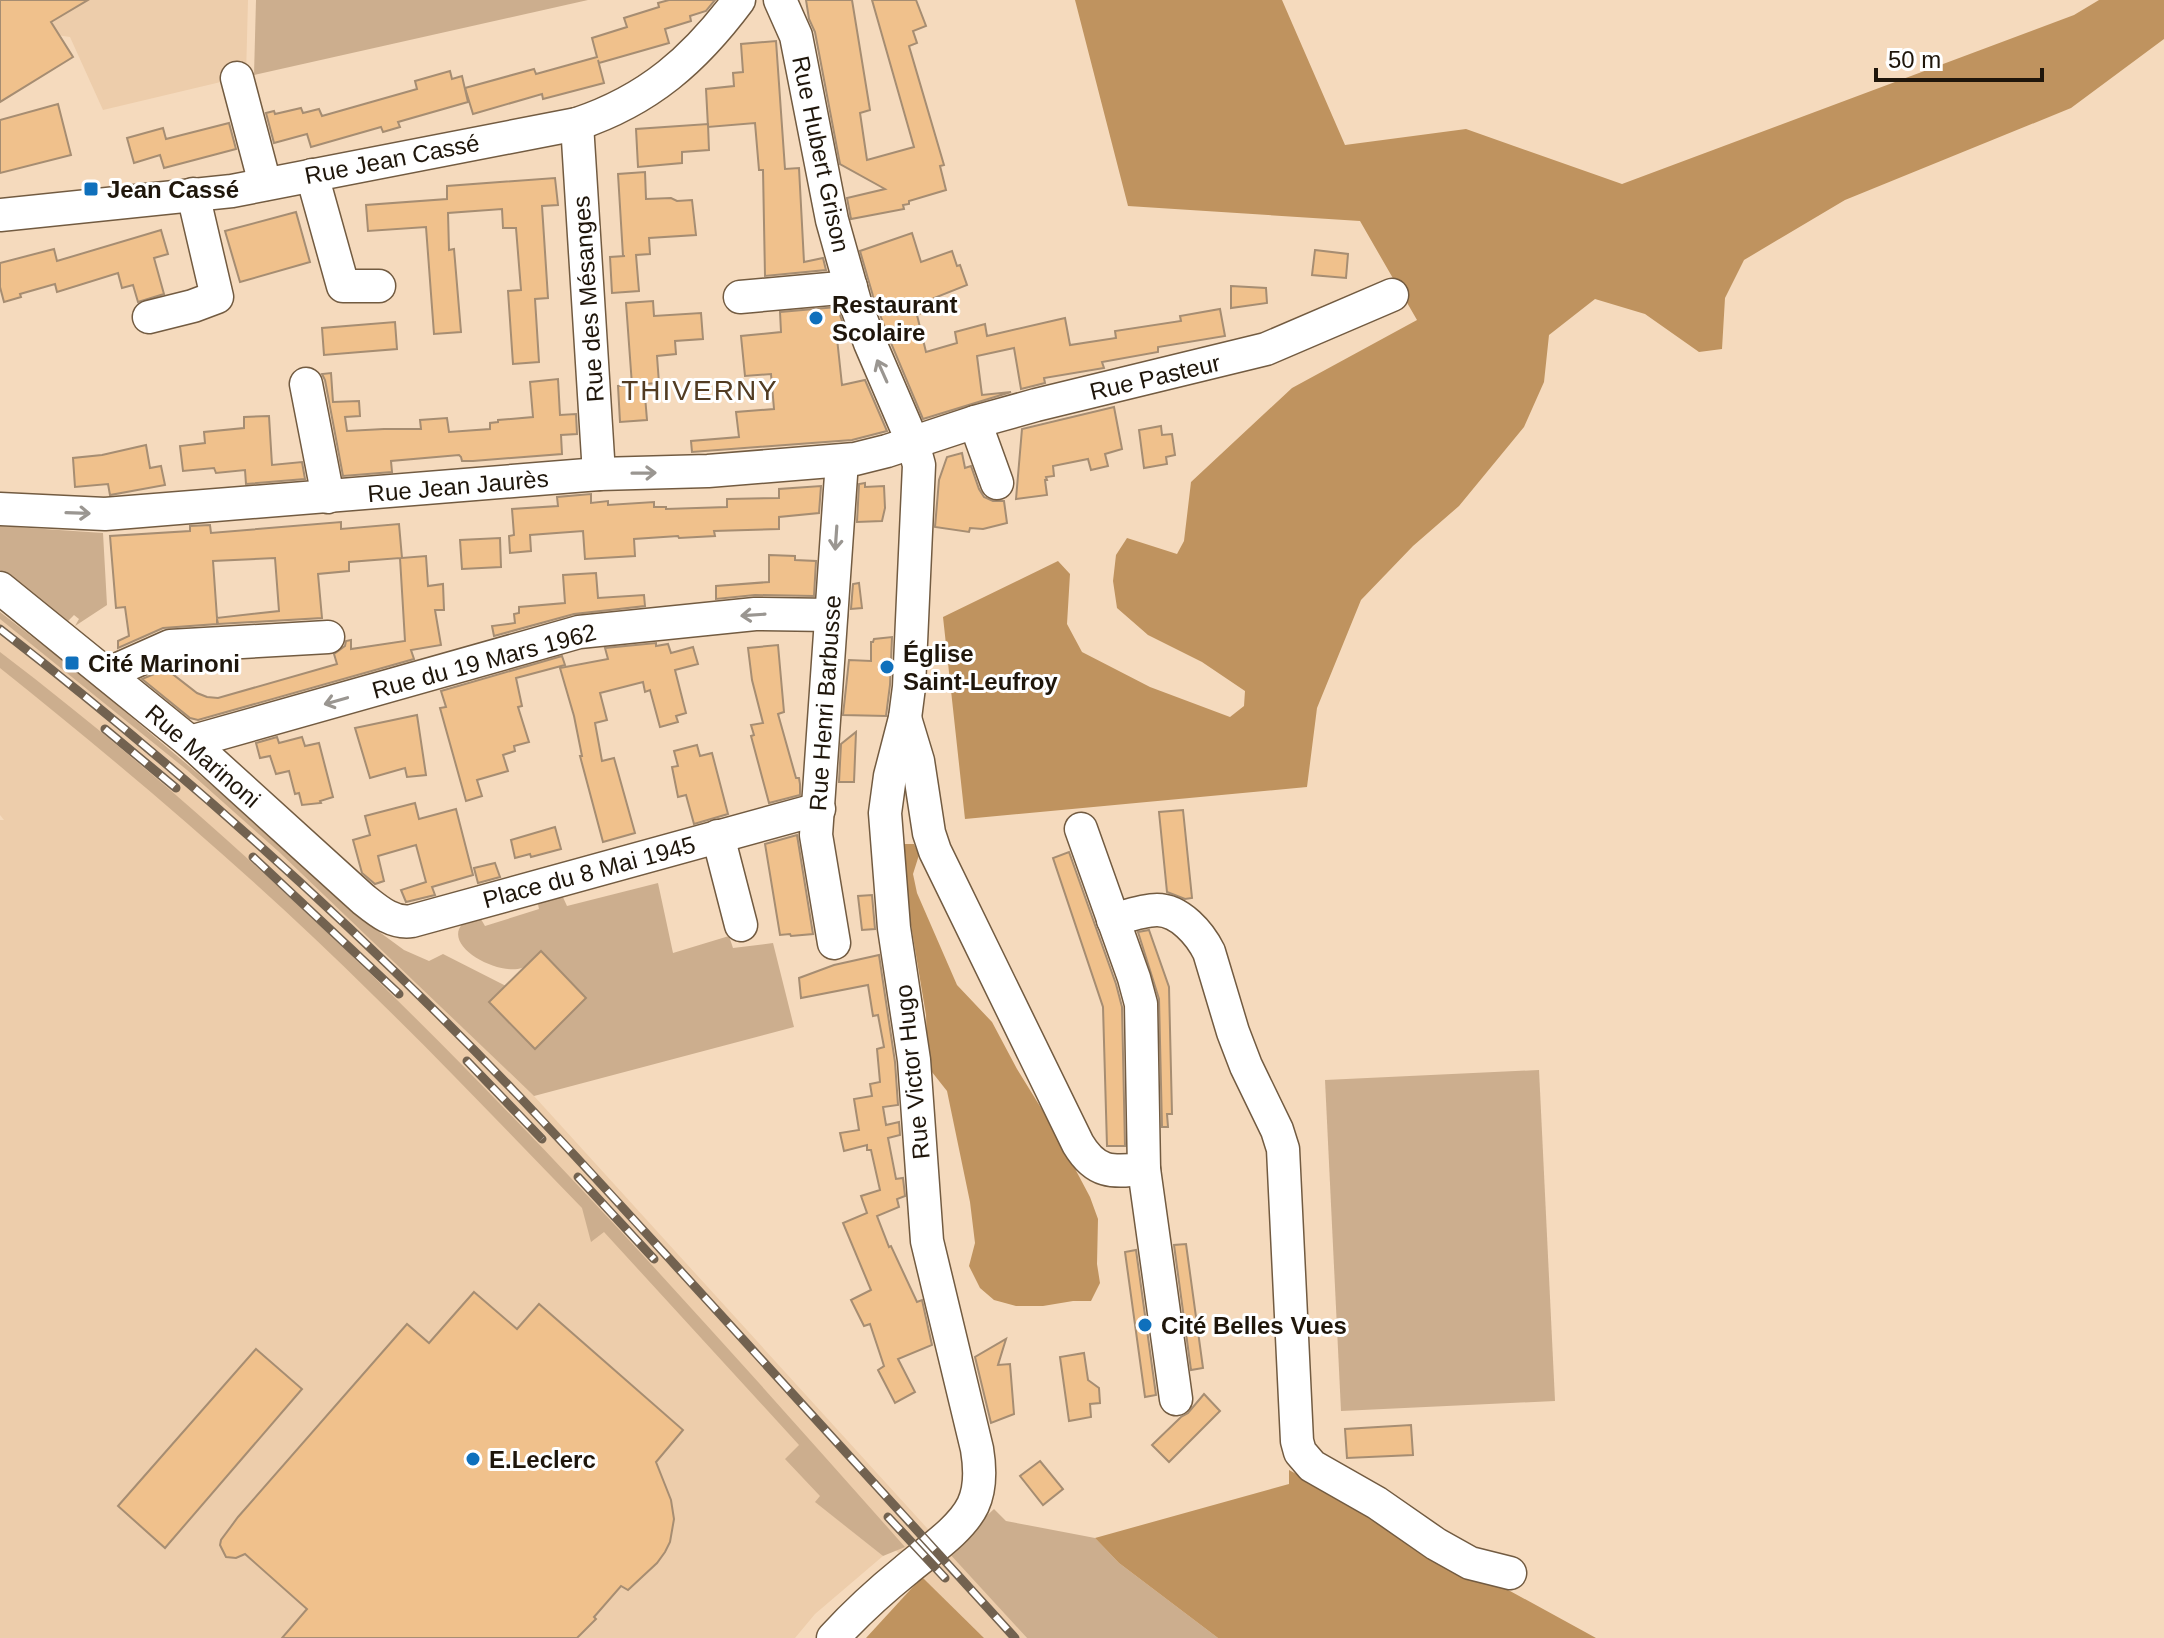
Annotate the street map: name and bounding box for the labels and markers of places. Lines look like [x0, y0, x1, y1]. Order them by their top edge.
place label: Jean Cassé [107, 176, 239, 203]
marker: Jean Cassé [82, 180, 100, 198]
place label: Restaurant Scolaire [832, 291, 957, 346]
marker: Restaurant Scolaire [807, 309, 825, 327]
place label: Église Saint-Leufroy [903, 640, 1058, 695]
place label: Cité Marinoni [88, 650, 240, 677]
marker: Cité Marinoni [63, 654, 81, 672]
marker: Église Saint-Leufroy [878, 658, 896, 676]
place label: Cité Belles Vues [1161, 1312, 1347, 1339]
marker: Cité Belles Vues [1136, 1316, 1154, 1334]
place label: E.Leclerc [489, 1446, 596, 1473]
marker: E.Leclerc [464, 1450, 482, 1468]

